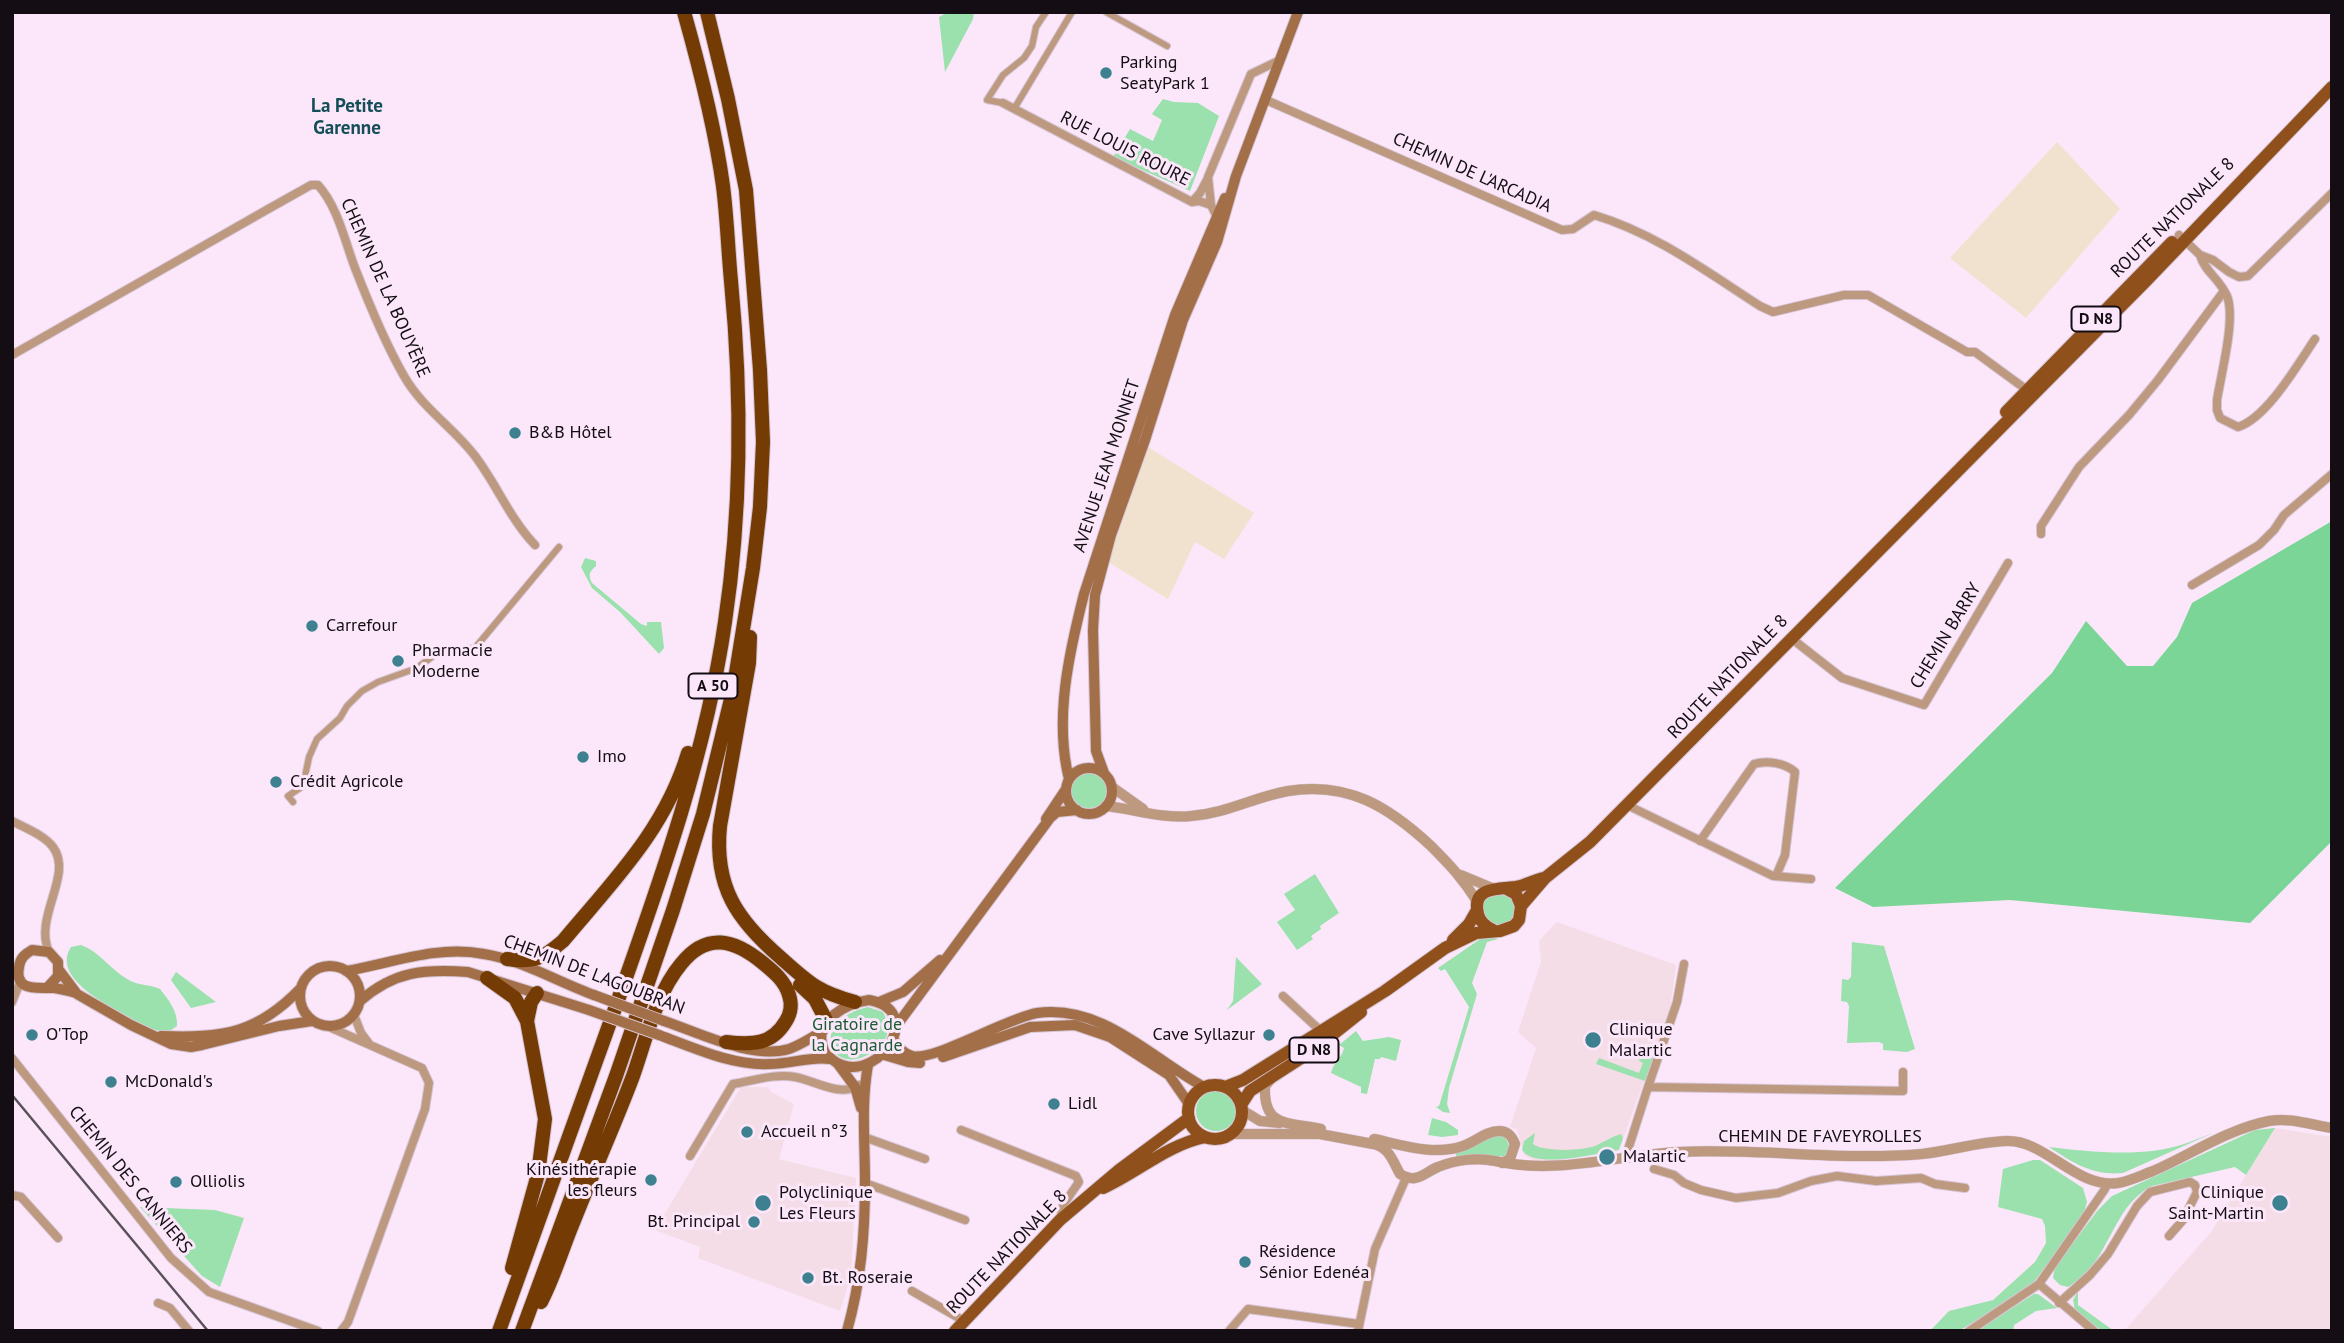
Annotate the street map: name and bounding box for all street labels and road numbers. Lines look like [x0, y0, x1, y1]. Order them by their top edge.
street label: RUE LOUIS ROURE [1056, 107, 1194, 191]
street label: CHEMIN DE L'ARCADIA [1389, 128, 1555, 218]
street label: ROUTE NATIONALE 8 [2107, 153, 2239, 283]
street label: CHEMIN DE LA BOUYÈRE [336, 195, 434, 381]
road number: D N8 [2072, 306, 2120, 332]
street label: AVENUE JEAN MONNET [1069, 377, 1145, 555]
street label: CHEMIN BARRY [1906, 579, 1986, 693]
street label: ROUTE NATIONALE 8 [1663, 611, 1793, 743]
road number: A 50 [688, 674, 738, 698]
street label: CHEMIN DE LAGOUBRAN [500, 930, 688, 1020]
road number: D N8 [1290, 1038, 1338, 1062]
street label: CHEMIN DES CANNIERS [64, 1102, 196, 1258]
street label: CHEMIN DE FAVEYROLLES [1718, 1126, 1922, 1148]
street label: ROUTE NATIONALE 8 [942, 1186, 1072, 1318]

